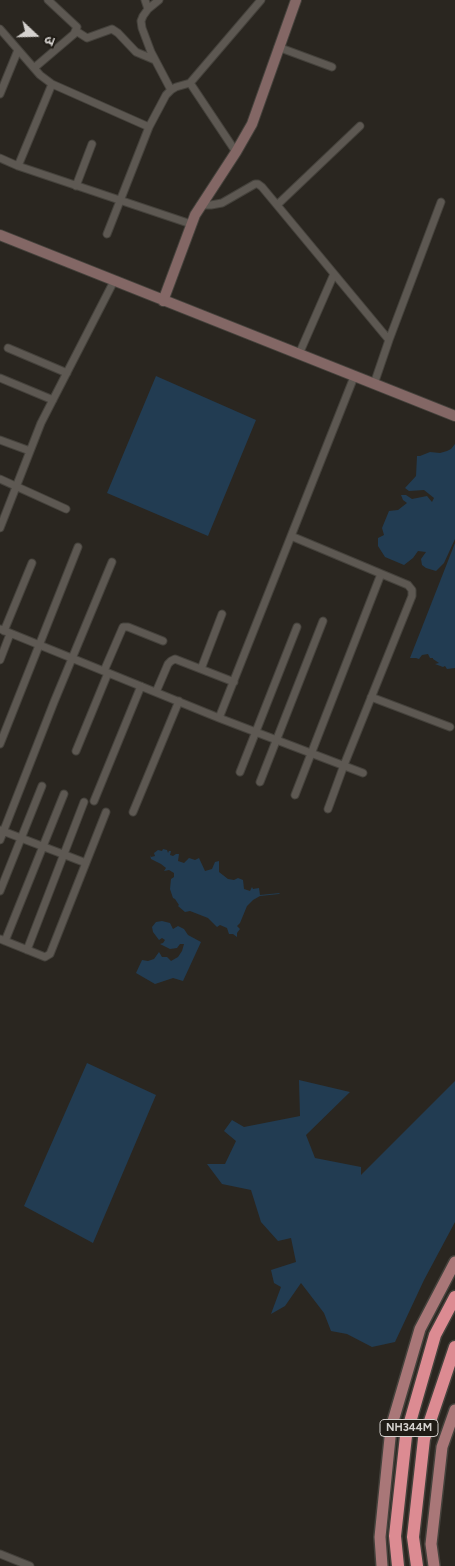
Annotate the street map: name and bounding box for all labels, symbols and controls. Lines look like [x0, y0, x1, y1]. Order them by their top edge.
north arrow [10, 10, 60, 60]
text: उ [40, 34, 59, 47]
road number: NH344M [380, 1420, 438, 1436]

